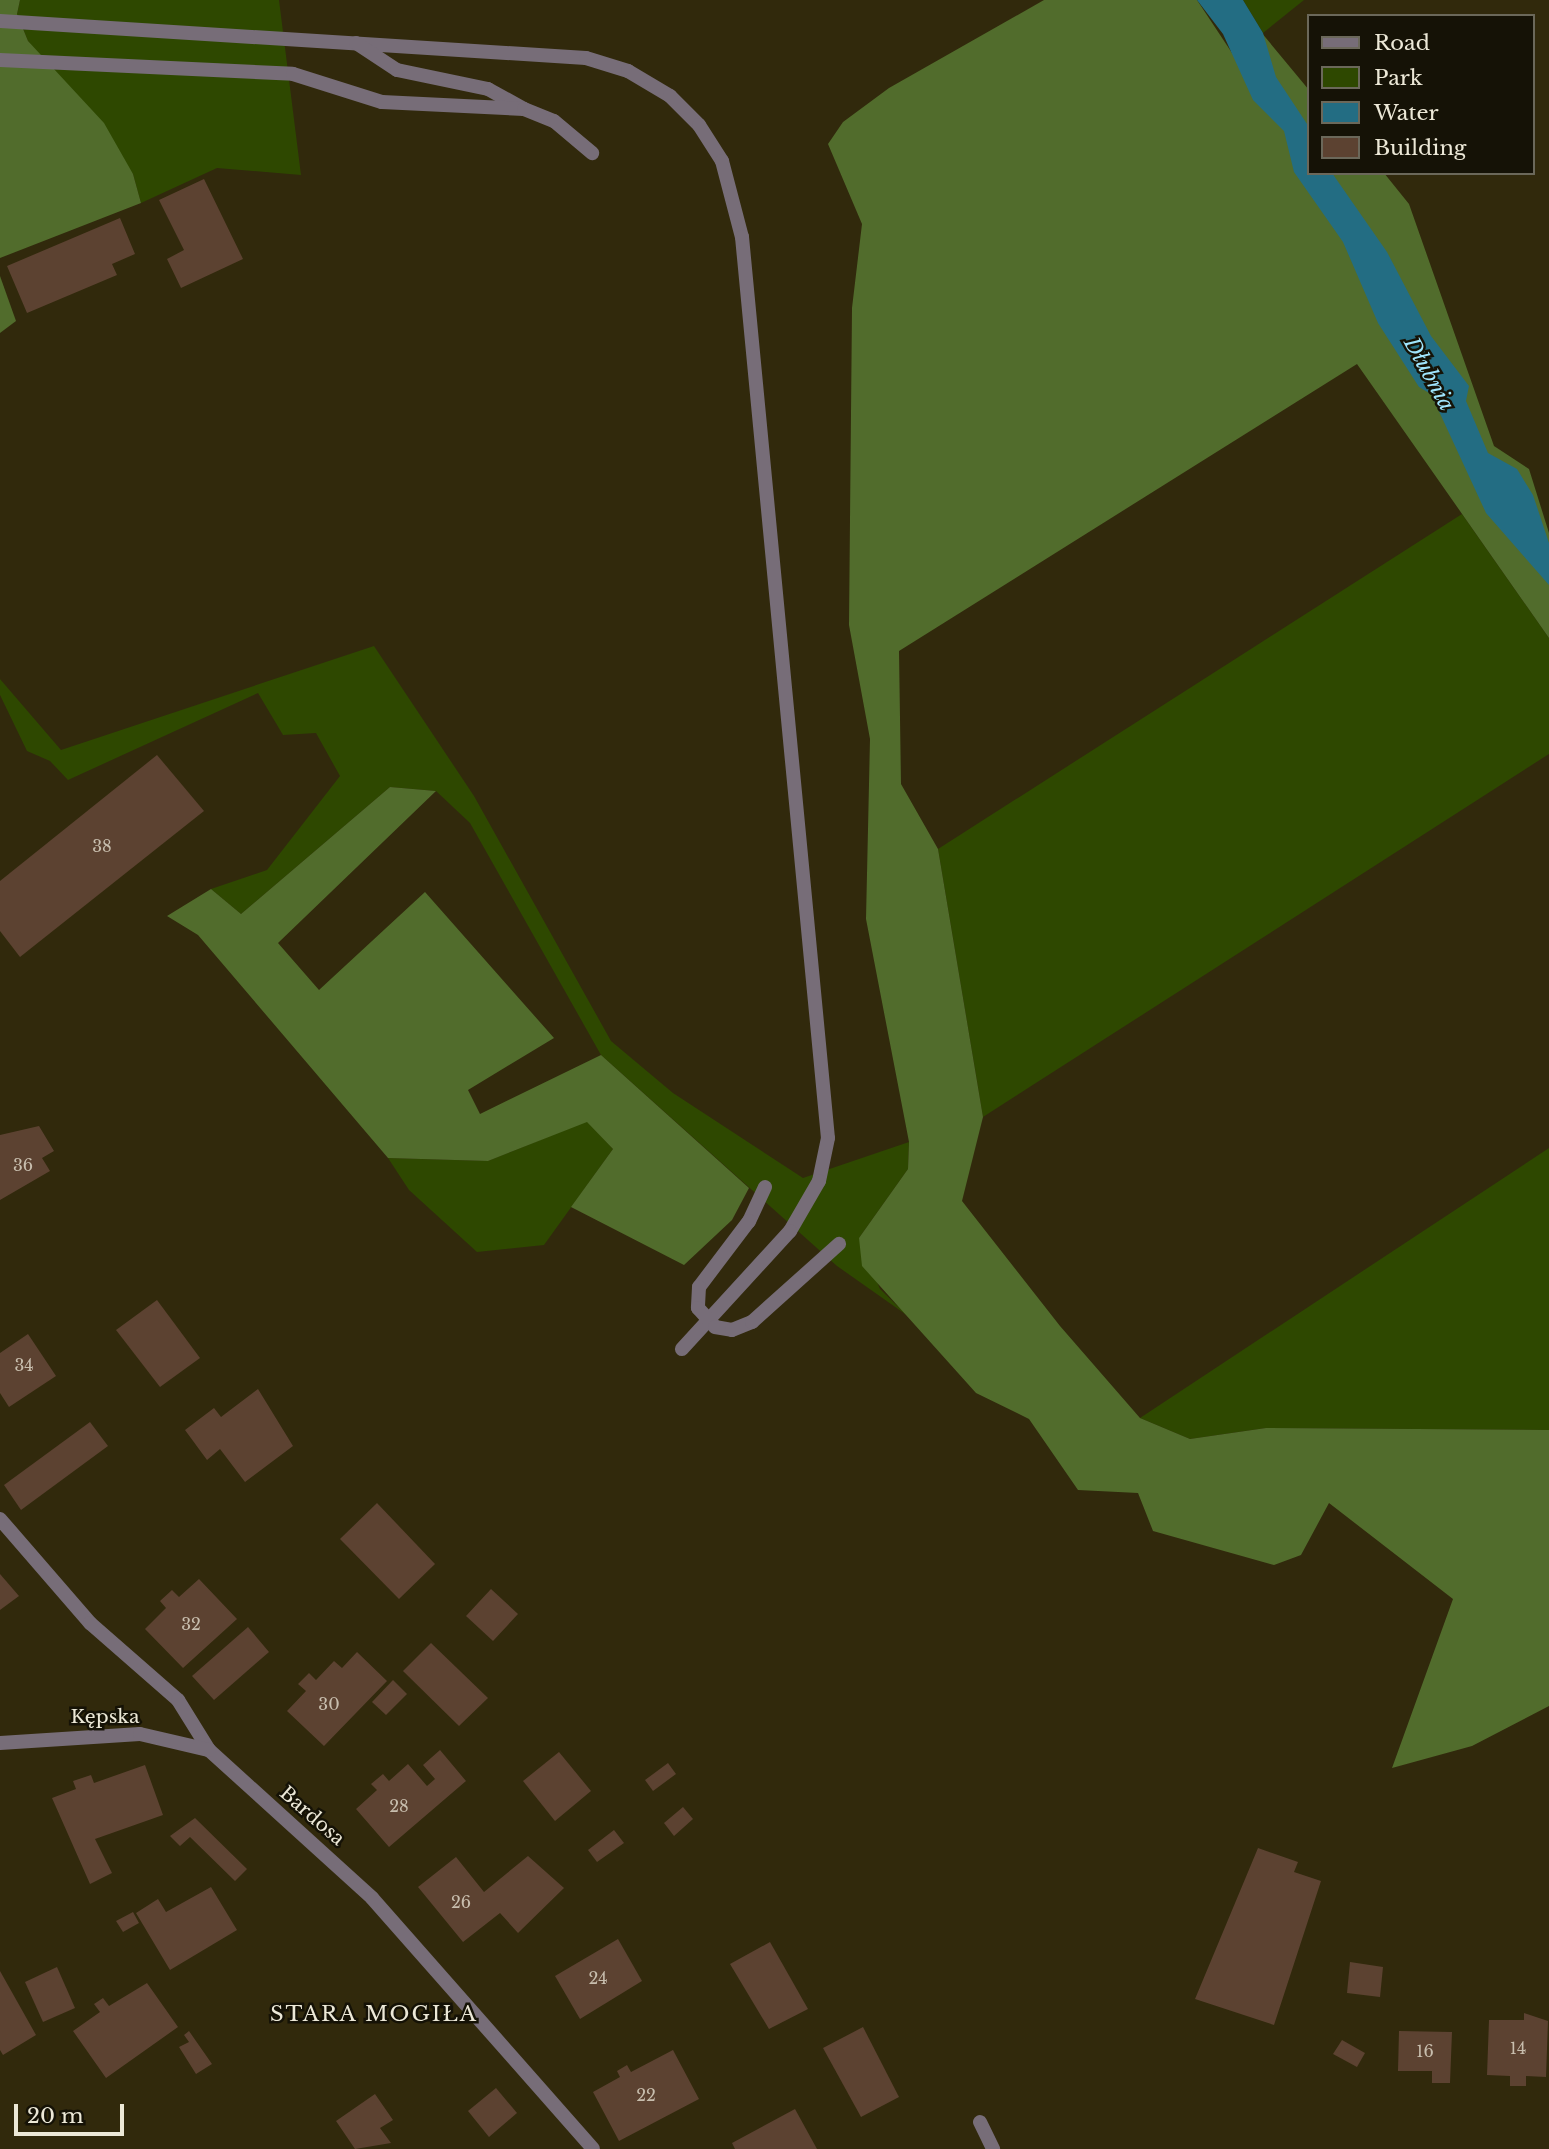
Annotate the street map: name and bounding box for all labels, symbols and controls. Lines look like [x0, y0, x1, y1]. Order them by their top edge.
legend [1308, 14, 1535, 175]
text: Road [1374, 30, 1430, 56]
text: Park [1374, 65, 1423, 91]
text: Water [1374, 100, 1438, 126]
text: Building [1374, 135, 1466, 161]
water label: Dłubnia [1399, 333, 1459, 415]
house number: 38 [92, 836, 112, 856]
house number: 36 [13, 1155, 33, 1175]
house number: 34 [14, 1355, 34, 1375]
house number: 32 [181, 1614, 201, 1634]
house number: 30 [318, 1694, 340, 1714]
street label: Kępska [70, 1706, 140, 1728]
street label: Bardosa [275, 1782, 349, 1850]
house number: 28 [389, 1796, 409, 1816]
house number: 26 [451, 1892, 471, 1912]
house number: 24 [588, 1968, 608, 1988]
district label: STARA MOGIŁA [271, 2001, 477, 2027]
house number: 14 [1510, 2038, 1526, 2058]
house number: 16 [1416, 2041, 1434, 2061]
house number: 22 [636, 2085, 656, 2105]
scale bar [18, 2090, 128, 2134]
text: 20 m [27, 2103, 84, 2129]

